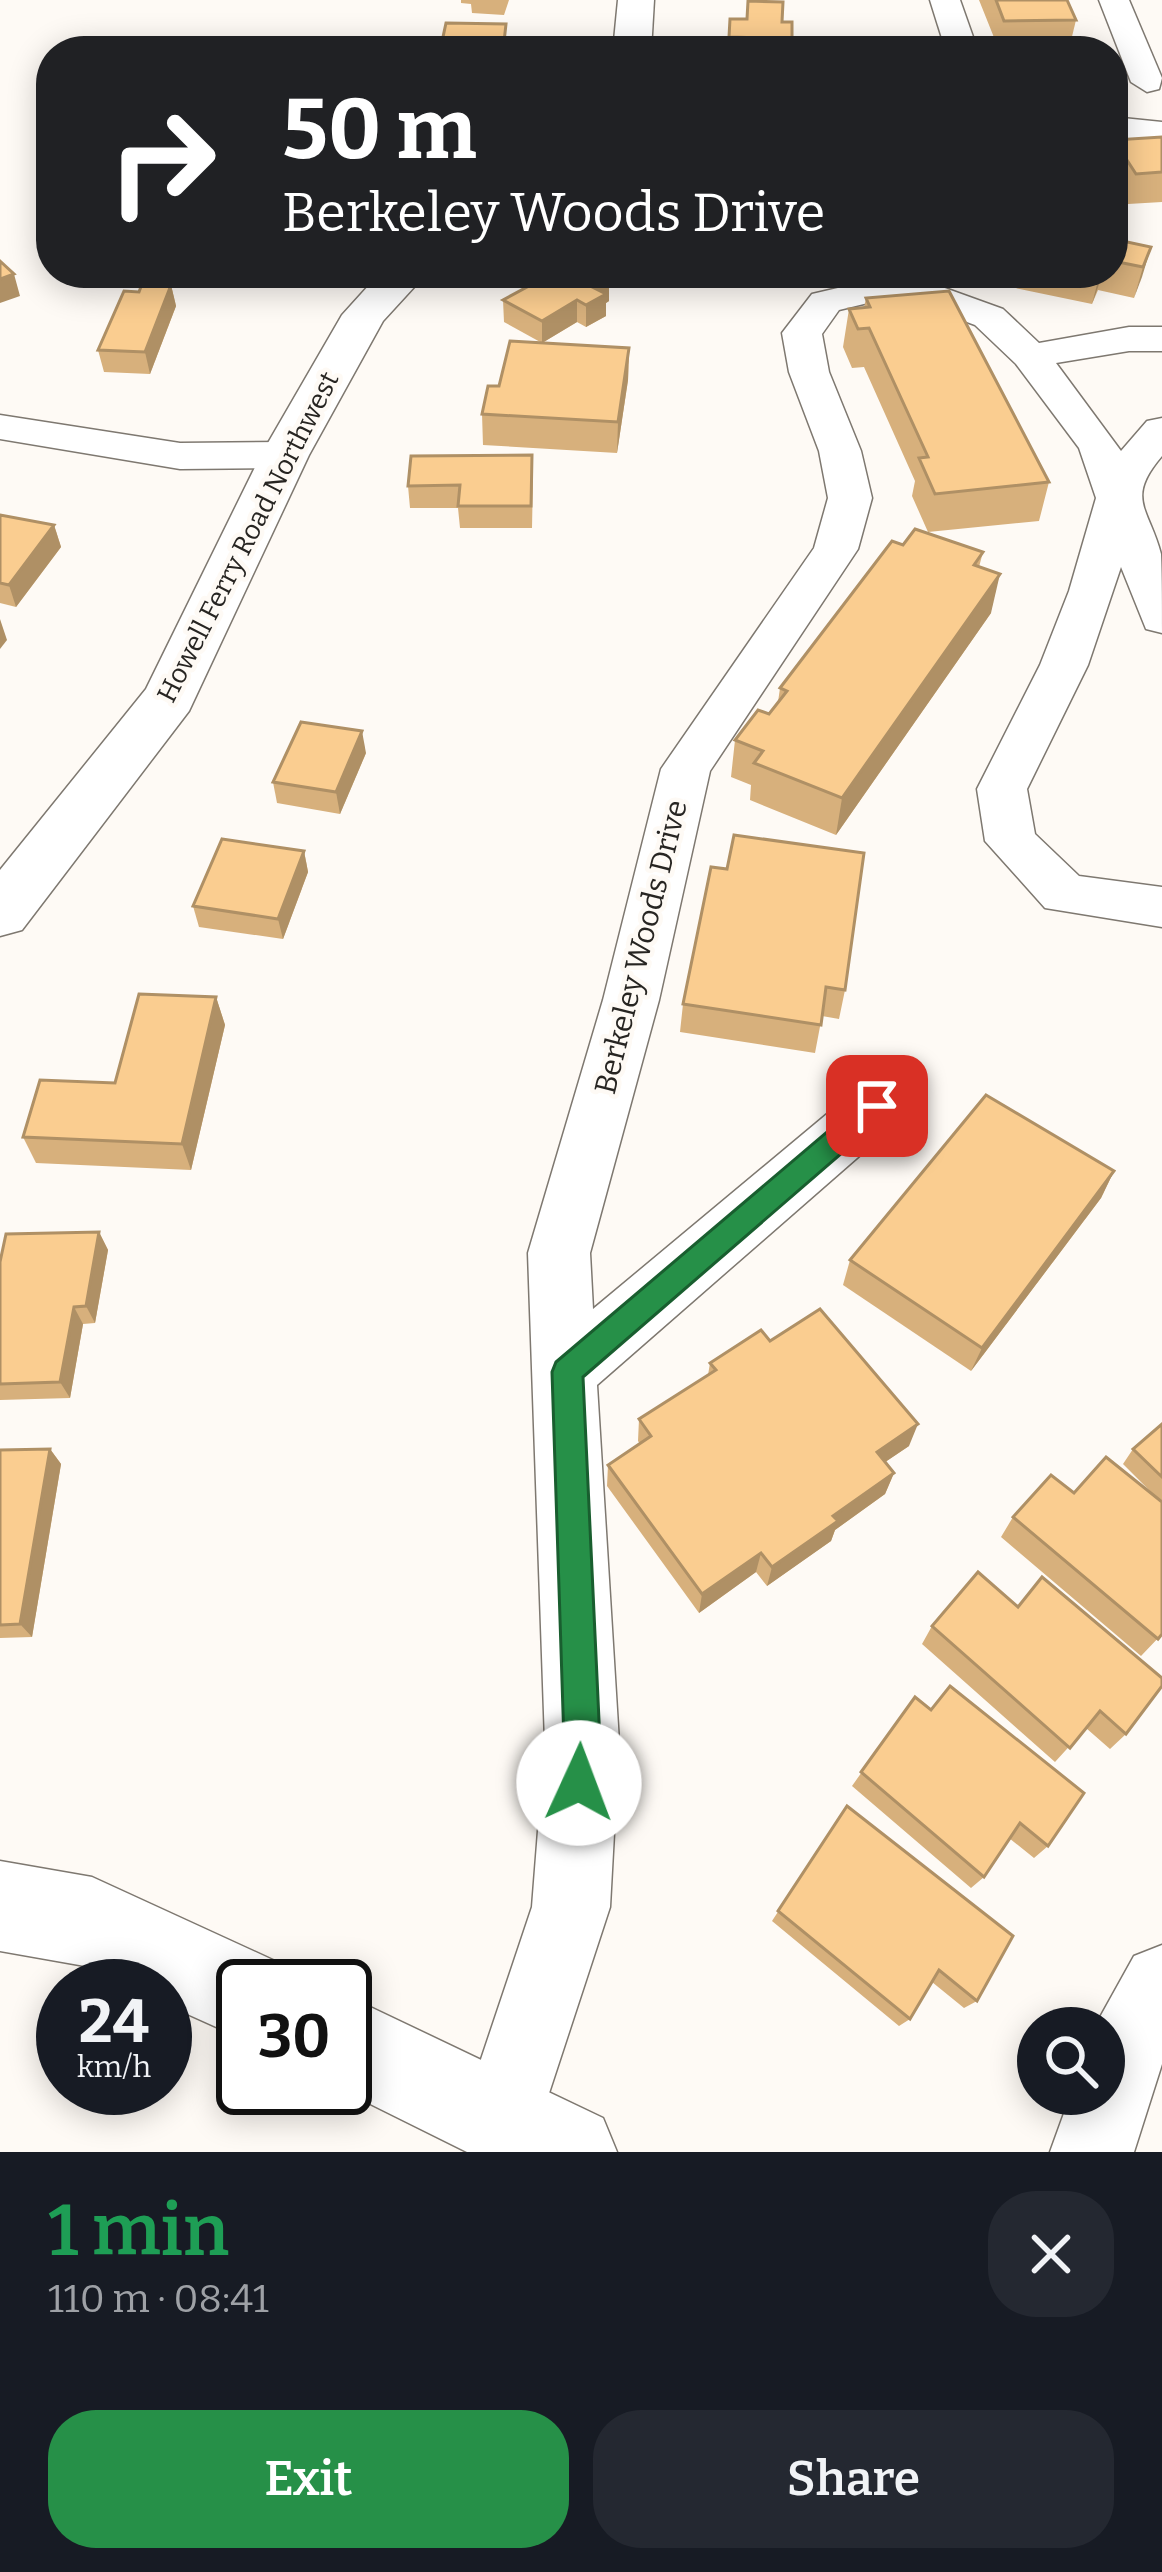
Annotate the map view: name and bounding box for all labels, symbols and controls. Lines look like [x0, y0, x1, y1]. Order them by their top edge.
text: 50 m [282, 79, 477, 180]
icon: right [84, 84, 240, 240]
text: Berkeley Woods Drive [282, 181, 825, 245]
street label: Howell Ferry Road Northwest [151, 366, 346, 708]
street label: Berkeley Woods Drive [587, 796, 695, 1098]
pin [826, 1055, 928, 1157]
icon: arrive [844, 1073, 910, 1139]
position arrow [516, 1720, 642, 1846]
speed limit sign: 30 [216, 1959, 372, 2115]
text: 24 [79, 1986, 149, 2058]
map controls [1017, 2007, 1125, 2115]
button: search [1017, 2007, 1125, 2115]
text: km/h [77, 2049, 151, 2085]
text: 1 min [48, 2188, 229, 2274]
button: close [988, 2191, 1114, 2317]
text: 110 m · 08:41 [48, 2276, 269, 2322]
button: Exit [48, 2410, 569, 2548]
button: Share [593, 2410, 1114, 2548]

